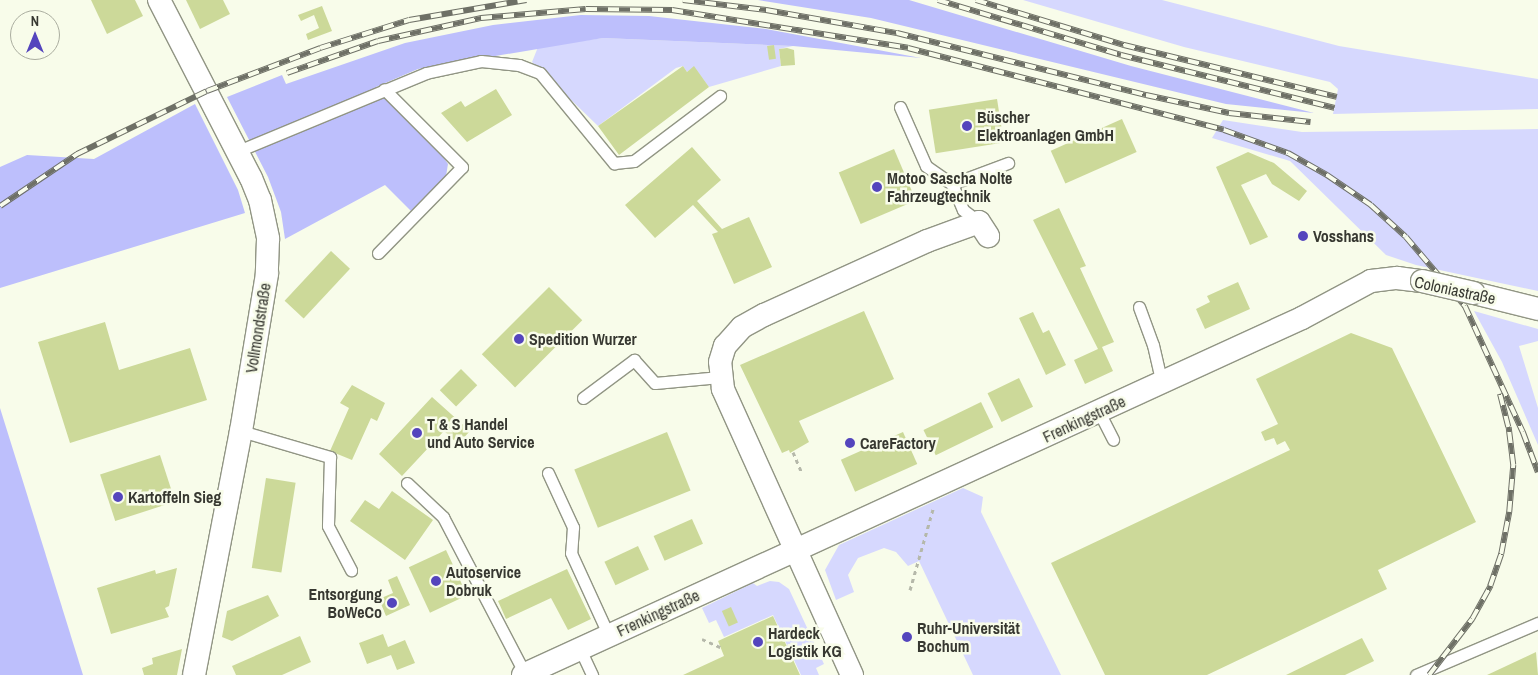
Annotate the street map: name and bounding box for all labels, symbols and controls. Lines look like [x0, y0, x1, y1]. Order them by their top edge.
north arrow [10, 10, 60, 60]
text: N [31, 12, 39, 30]
place label: Büscher Elektroanlagen GmbH [977, 107, 1114, 145]
marker: Büscher Elektroanlagen GmbH [961, 120, 973, 132]
place label: Motoo Sascha Nolte Fahrzeugtechnik [887, 168, 1012, 206]
marker: Motoo Sascha Nolte Fahrzeugtechnik [871, 181, 883, 193]
place label: Vosshans [1313, 226, 1374, 246]
marker: Vosshans [1297, 230, 1309, 242]
street label: Coloniastraße [1413, 272, 1497, 308]
street label: Vollmondstraße [241, 281, 275, 375]
place label: Spedition Wurzer [529, 329, 637, 349]
marker: Spedition Wurzer [513, 333, 525, 345]
street label: Frenkingstraße [1040, 392, 1128, 446]
place label: T & S Handel und Auto Service [427, 414, 535, 452]
marker: T & S Handel und Auto Service [411, 427, 423, 439]
place label: CareFactory [860, 433, 936, 453]
marker: CareFactory [844, 437, 856, 449]
place label: Kartoffeln Sieg [128, 487, 221, 507]
marker: Kartoffeln Sieg [112, 491, 124, 503]
place label: Autoservice Dobruk [446, 562, 521, 600]
marker: Autoservice Dobruk [430, 575, 442, 587]
place label: Entsorgung BoWeCo [308, 584, 382, 622]
street label: Frenkingstraße [614, 586, 702, 640]
marker: Entsorgung BoWeCo [386, 597, 398, 609]
place label: Ruhr-Universität Bochum [917, 618, 1020, 656]
place label: Hardeck Logistik KG [768, 623, 842, 661]
marker: Ruhr-Universität Bochum [901, 631, 913, 643]
marker: Hardeck Logistik KG [752, 636, 764, 648]

